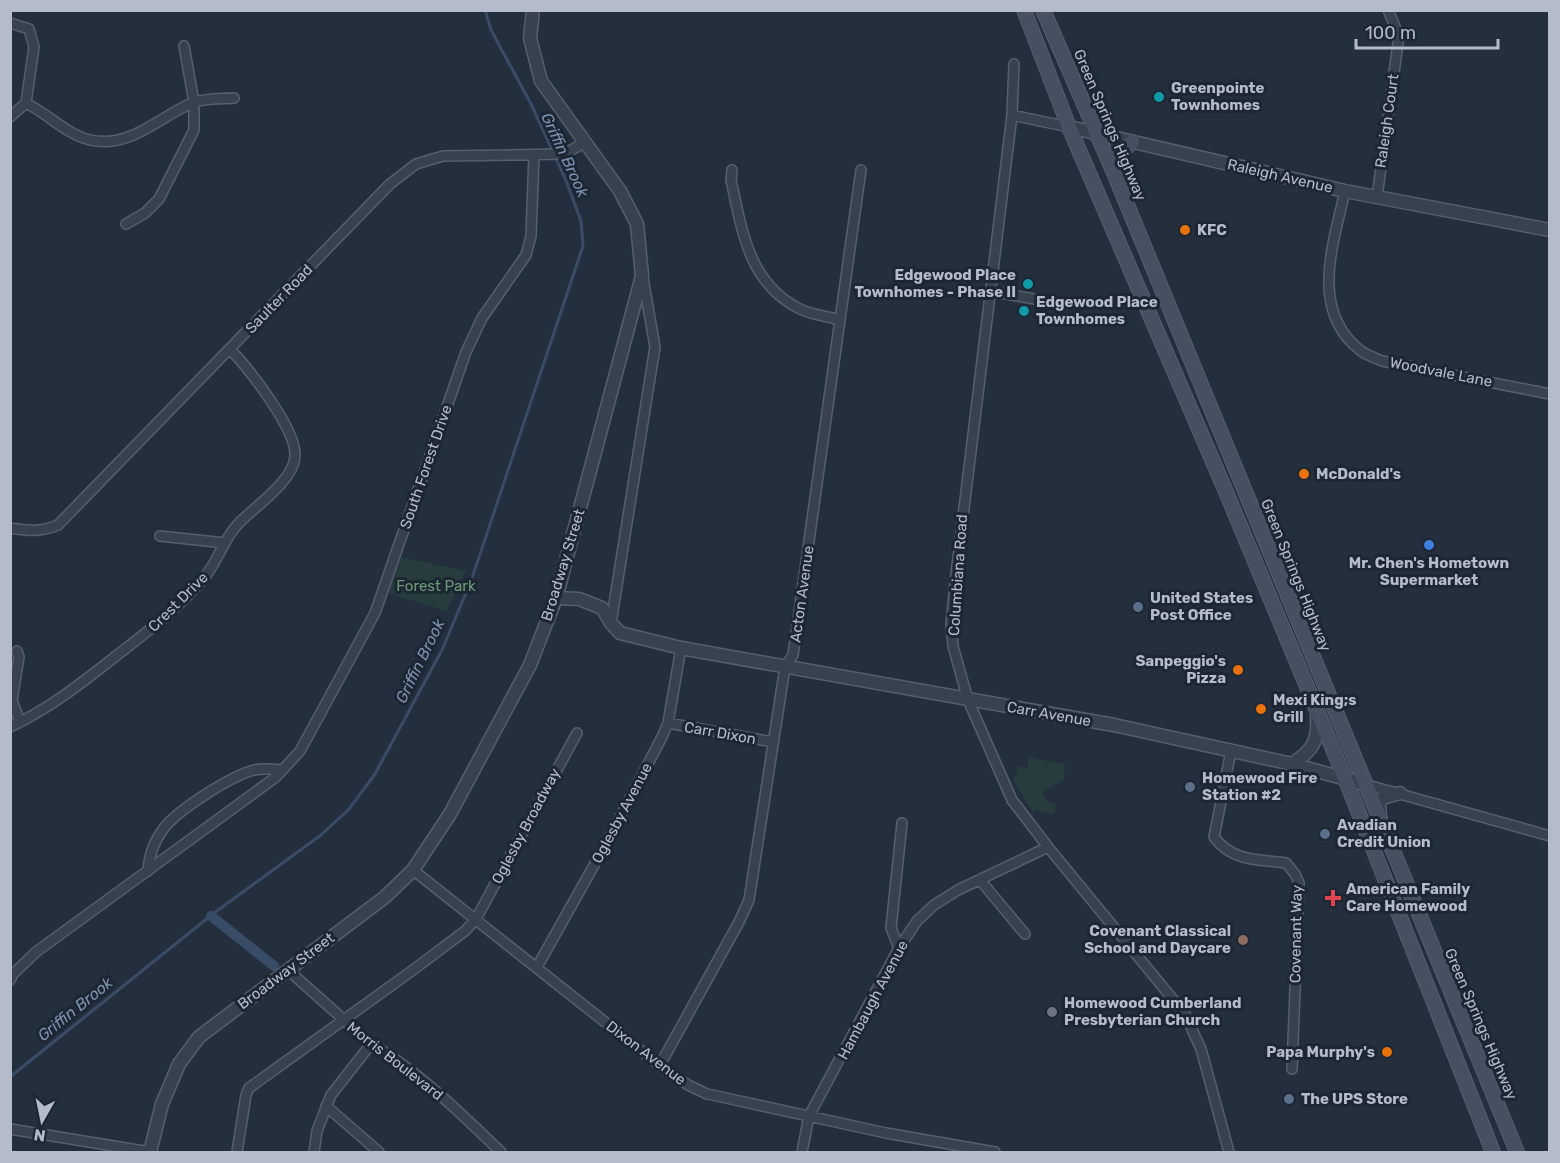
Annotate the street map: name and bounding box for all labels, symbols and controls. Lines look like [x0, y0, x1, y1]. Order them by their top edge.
scale bar [1356, 12, 1498, 50]
text: 100 m [1365, 22, 1416, 44]
street label: Green Springs Highway [1070, 47, 1150, 203]
street label: Raleigh Court [1371, 73, 1403, 169]
place label: Greenpointe Townhomes [1171, 79, 1264, 114]
marker: Greenpointe Townhomes [1152, 90, 1166, 104]
water label: Griffin Brook [537, 109, 593, 201]
street label: Raleigh Avenue [1226, 155, 1334, 197]
place label: KFC [1197, 221, 1227, 239]
marker: KFC [1178, 223, 1192, 237]
street label: Saulter Road [242, 261, 316, 337]
place label: Edgewood Place Townhomes - Phase II [854, 266, 1016, 301]
marker: Edgewood Place Townhomes - Phase II [1021, 277, 1035, 291]
place label: Edgewood Place Townhomes [1036, 293, 1158, 328]
marker: Edgewood Place Townhomes [1017, 304, 1031, 318]
street label: Woodvale Lane [1388, 353, 1494, 391]
street label: South Forest Drive [396, 403, 456, 531]
place label: McDonald's [1316, 465, 1401, 483]
marker: McDonald's [1297, 467, 1311, 481]
street label: Green Springs Highway [1257, 496, 1335, 654]
street label: Broadway Street [537, 507, 589, 623]
street label: Columbiana Road [945, 513, 971, 637]
marker: Mr. Chen's Hometown Supermarket [1422, 538, 1436, 552]
street label: Acton Avenue [786, 544, 818, 644]
place label: Mr. Chen's Hometown Supermarket [1349, 554, 1509, 589]
street label: Crest Drive [144, 568, 212, 636]
park label: Forest Park [396, 577, 476, 595]
place label: United States Post Office [1150, 589, 1253, 624]
marker: United States Post Office [1131, 600, 1145, 614]
water label: Griffin Brook [391, 615, 449, 706]
place label: Sanpeggio's Pizza [1135, 652, 1226, 687]
marker: Sanpeggio's Pizza [1231, 663, 1245, 677]
place label: Mexi King;s Grill [1273, 691, 1357, 726]
street label: Carr Avenue [1006, 698, 1092, 730]
marker: Mexi King;s Grill [1254, 702, 1268, 716]
street label: Carr Dixon [683, 718, 757, 748]
street label: Oglesby Avenue [588, 760, 656, 866]
street label: Oglesby Broadway [488, 765, 564, 887]
place label: Homewood Fire Station #2 [1202, 769, 1317, 804]
marker: Homewood Fire Station #2 [1183, 780, 1197, 794]
place label: Avadian Credit Union [1337, 816, 1431, 851]
marker: Avadian Credit Union [1318, 827, 1332, 841]
place label: American Family Care Homewood [1346, 880, 1470, 915]
street label: Covenant Way [1286, 885, 1306, 983]
marker: American Family Care Homewood [1324, 889, 1342, 907]
place label: Covenant Classical School and Daycare [1084, 922, 1231, 957]
street label: Broadway Street [234, 929, 338, 1013]
marker: Covenant Classical School and Daycare [1236, 933, 1250, 947]
street label: Hambaugh Avenue [834, 937, 912, 1063]
street label: Green Springs Highway [1441, 946, 1521, 1102]
water label: Griffin Brook [33, 972, 117, 1045]
place label: Homewood Cumberland Presbyterian Church [1064, 994, 1241, 1029]
marker: Homewood Cumberland Presbyterian Church [1045, 1005, 1059, 1019]
street label: Dixon Avenue [603, 1017, 689, 1089]
street label: Morris Boulevard [343, 1018, 447, 1104]
place label: Papa Murphy's [1266, 1043, 1375, 1061]
marker: Papa Murphy's [1380, 1045, 1394, 1059]
place label: The UPS Store [1301, 1090, 1408, 1108]
north arrow [12, 1091, 72, 1151]
marker: The UPS Store [1282, 1092, 1296, 1106]
text: N [33, 1125, 47, 1146]

